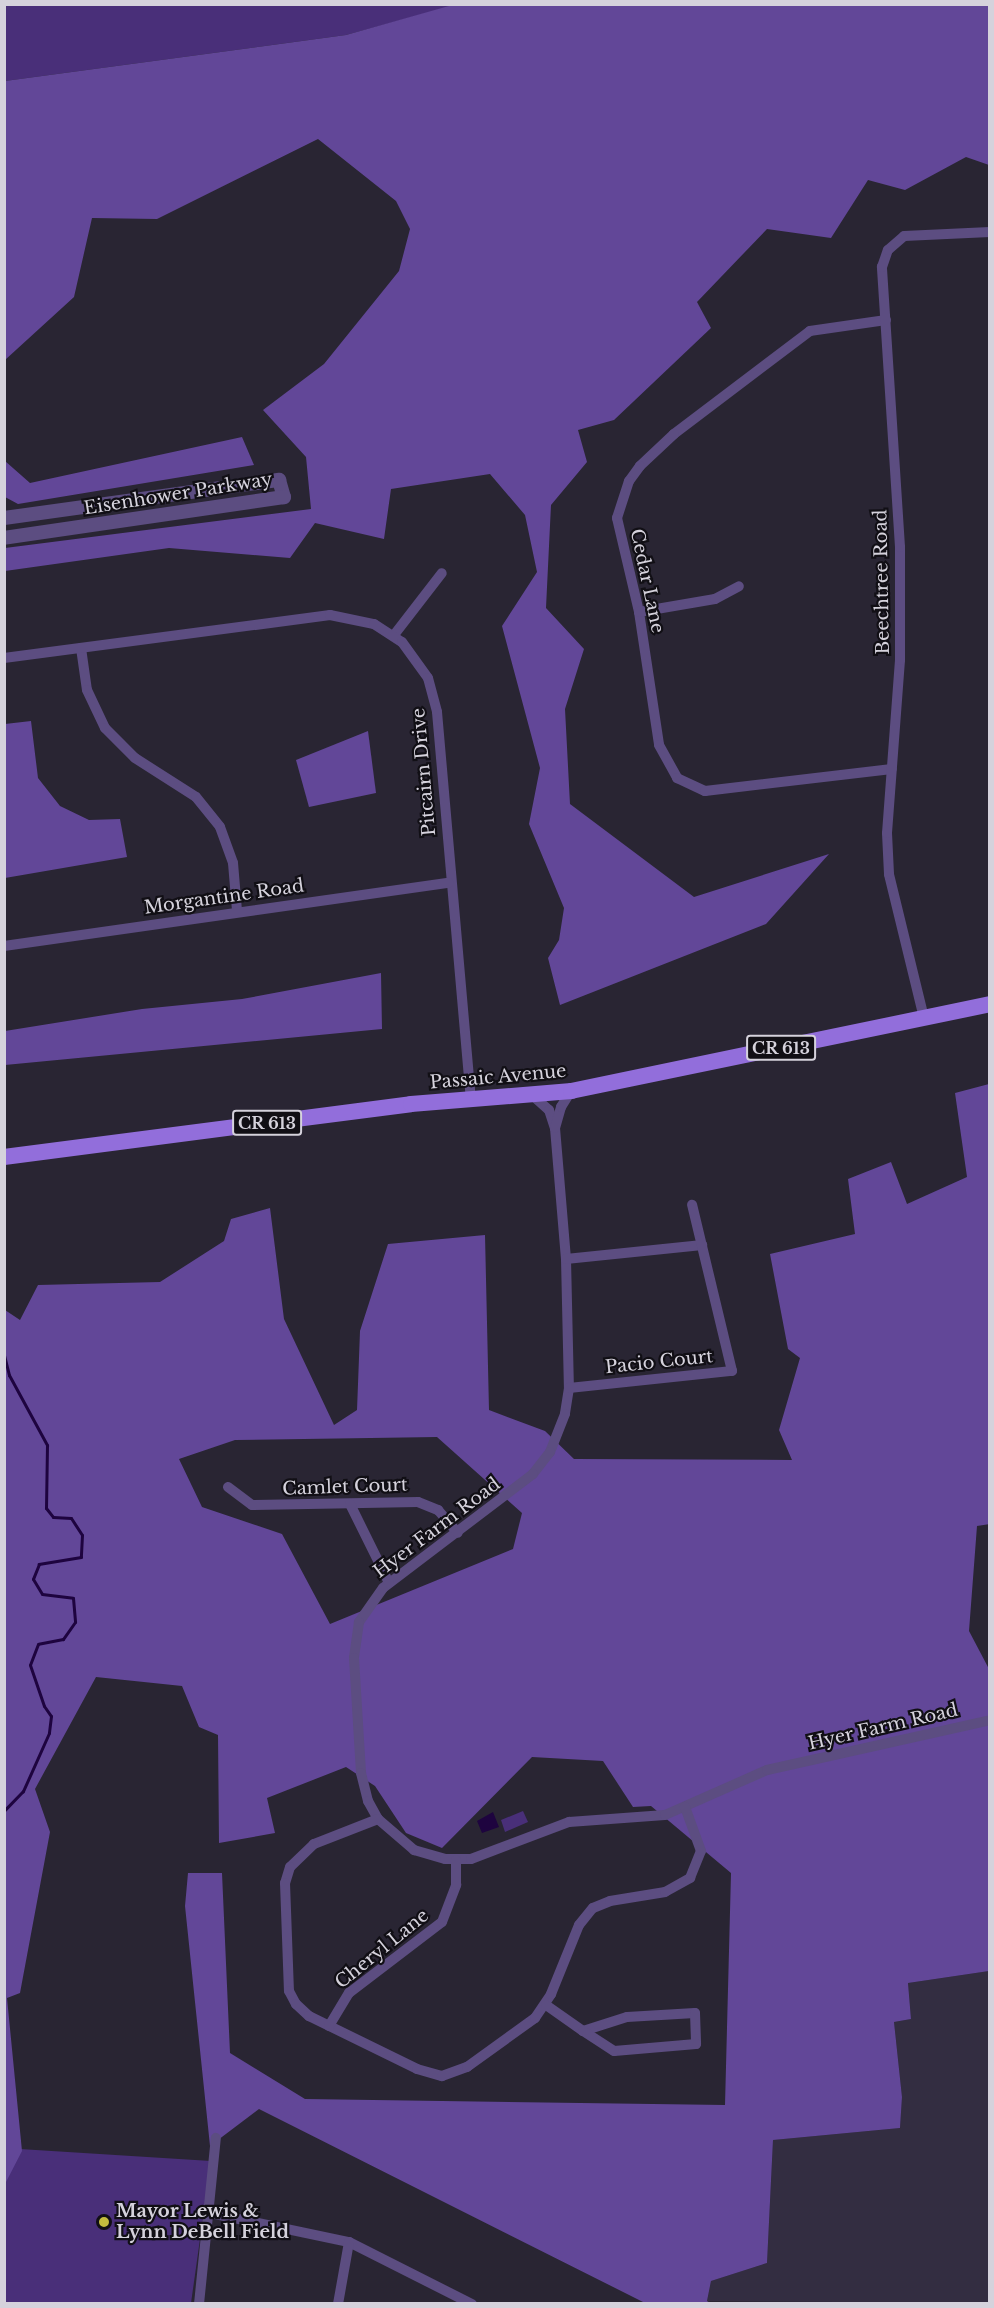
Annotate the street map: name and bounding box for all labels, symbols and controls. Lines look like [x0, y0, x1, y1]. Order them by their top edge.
street label: Eisenhower Parkway [82, 468, 274, 520]
street label: Beechtree Road [870, 509, 894, 655]
street label: Cedar Lane [625, 527, 669, 635]
street label: Pitcairn Drive [408, 707, 440, 837]
street label: Morgantine Road [143, 875, 305, 919]
road number: CR 613 [745, 1035, 817, 1061]
street label: Passaic Avenue [428, 1060, 568, 1094]
road number: CR 613 [231, 1110, 303, 1136]
street label: Pacio Court [604, 1346, 714, 1378]
street label: Hyer Farm Road [369, 1473, 505, 1583]
street label: Camlet Court [282, 1474, 408, 1500]
street label: Hyer Farm Road [806, 1699, 960, 1755]
street label: Cheryl Lane [331, 1905, 433, 1993]
place label: Mayor Lewis & Lynn DeBell Field [116, 2201, 289, 2244]
marker: Mayor Lewis & Lynn DeBell Field [97, 2215, 111, 2229]

